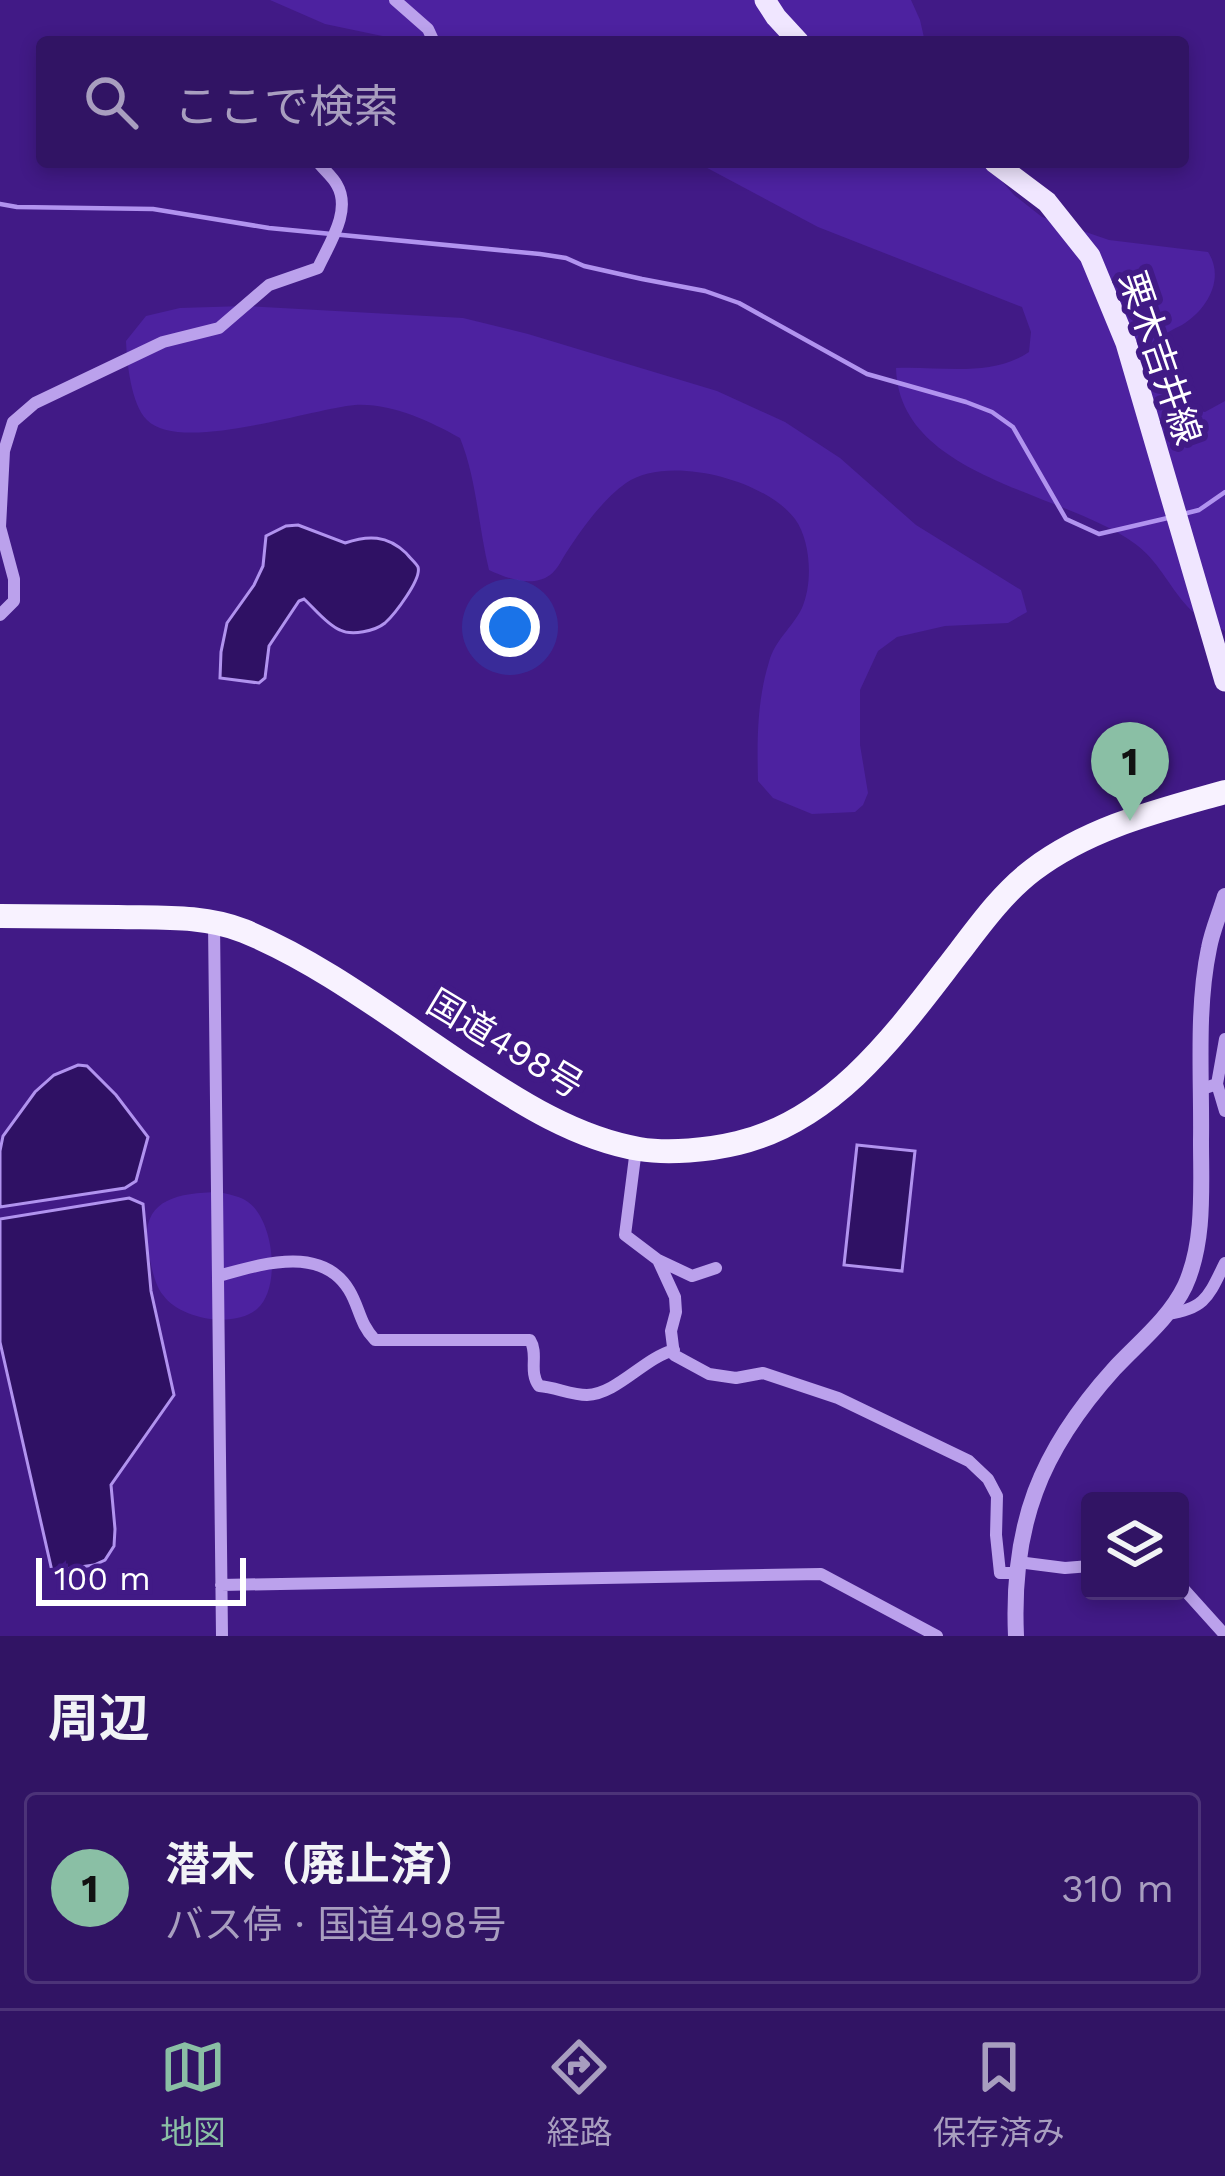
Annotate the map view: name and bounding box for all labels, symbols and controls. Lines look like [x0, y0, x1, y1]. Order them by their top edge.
search box [36, 36, 1189, 168]
icon: search [78, 69, 144, 135]
text: ここで検索 [174, 80, 399, 133]
street label: 栗木吉井線 [1111, 266, 1209, 450]
your location [480, 597, 540, 657]
pin: 1 [1091, 722, 1169, 821]
street label: 国道498号 [419, 981, 591, 1107]
map controls [1081, 1492, 1189, 1600]
button: layers [1081, 1492, 1189, 1600]
scale bar [36, 1552, 246, 1605]
text: 100 m [54, 1559, 151, 1598]
text: 周辺 [48, 1689, 150, 1748]
text: 潜木（廃止済） [165, 1838, 480, 1891]
text: 1 [82, 1866, 98, 1911]
text: 310 m [1061, 1866, 1174, 1911]
text: バス停 · 国道498号 [165, 1902, 506, 1947]
tab: 地図 [160, 2034, 226, 2154]
tab: 経路 [546, 2034, 612, 2154]
tab: 保存済み [933, 2034, 1065, 2154]

